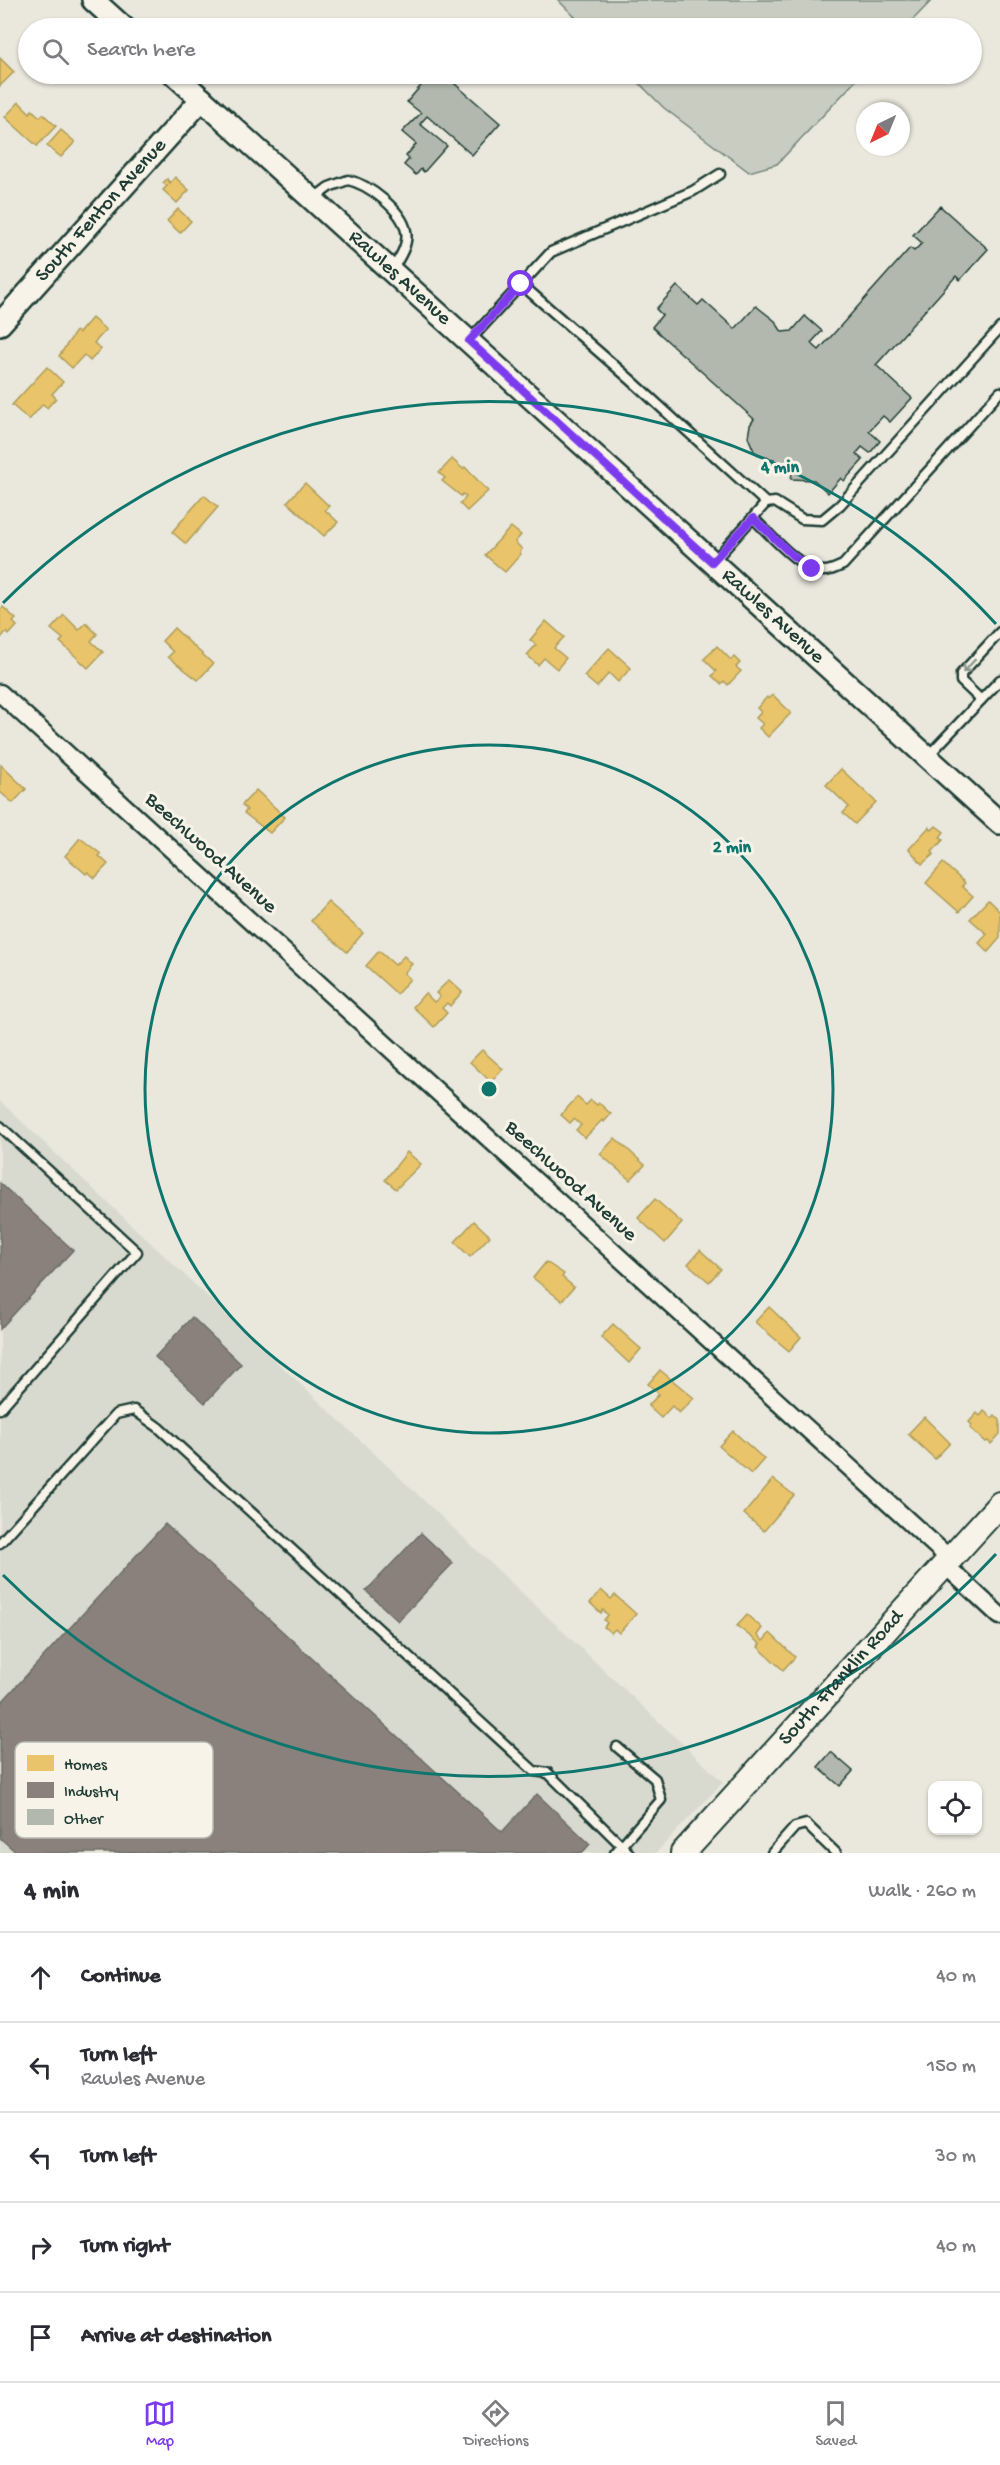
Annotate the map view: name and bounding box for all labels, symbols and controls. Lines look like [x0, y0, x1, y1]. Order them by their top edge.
search box [18, 18, 982, 84]
icon: search [39, 35, 72, 68]
text: Search here [87, 38, 195, 64]
north arrow [856, 102, 910, 156]
street label: South Fenton Avenue [31, 133, 173, 288]
street label: Rawles Avenue [343, 225, 457, 332]
route start [507, 270, 533, 296]
text: 4 min [760, 458, 799, 479]
route end [798, 555, 824, 581]
street label: Rawles Avenue [716, 564, 830, 671]
one-way arrow [961, 658, 976, 673]
street label: Beechwood Avenue [138, 787, 282, 921]
text: 2 min [713, 838, 752, 859]
centre of rings [479, 1079, 499, 1099]
street label: Beechwood Avenue [498, 1115, 642, 1249]
street label: South Franklin Road [774, 1604, 911, 1751]
legend [15, 1742, 213, 1838]
text: Homes [64, 1757, 108, 1776]
map controls [928, 1781, 982, 1835]
button: locate [928, 1781, 982, 1835]
text: Industry [64, 1784, 118, 1803]
text: Other [64, 1811, 104, 1830]
text: 4 min [24, 1877, 79, 1908]
text: Walk · 260 m [869, 1881, 976, 1904]
icon: ahead [24, 1961, 57, 1994]
text: Continue [81, 1964, 161, 1990]
text: 40 m [936, 1966, 976, 1989]
text: Turn left [81, 2043, 155, 2069]
icon: left [24, 2051, 57, 2084]
text: 150 m [927, 2056, 976, 2079]
text: Rawles Avenue [81, 2069, 205, 2092]
icon: left [24, 2141, 57, 2174]
text: Turn left [81, 2144, 155, 2170]
text: 30 m [935, 2146, 976, 2169]
icon: right [24, 2231, 57, 2264]
text: Turn right [81, 2234, 169, 2260]
text: 40 m [936, 2236, 976, 2259]
icon: arrive [24, 2321, 57, 2354]
text: Arrive at destination [81, 2324, 271, 2350]
tab: Map [143, 2397, 176, 2452]
tab: Directions [463, 2397, 529, 2452]
tab: Saved [815, 2397, 856, 2452]

